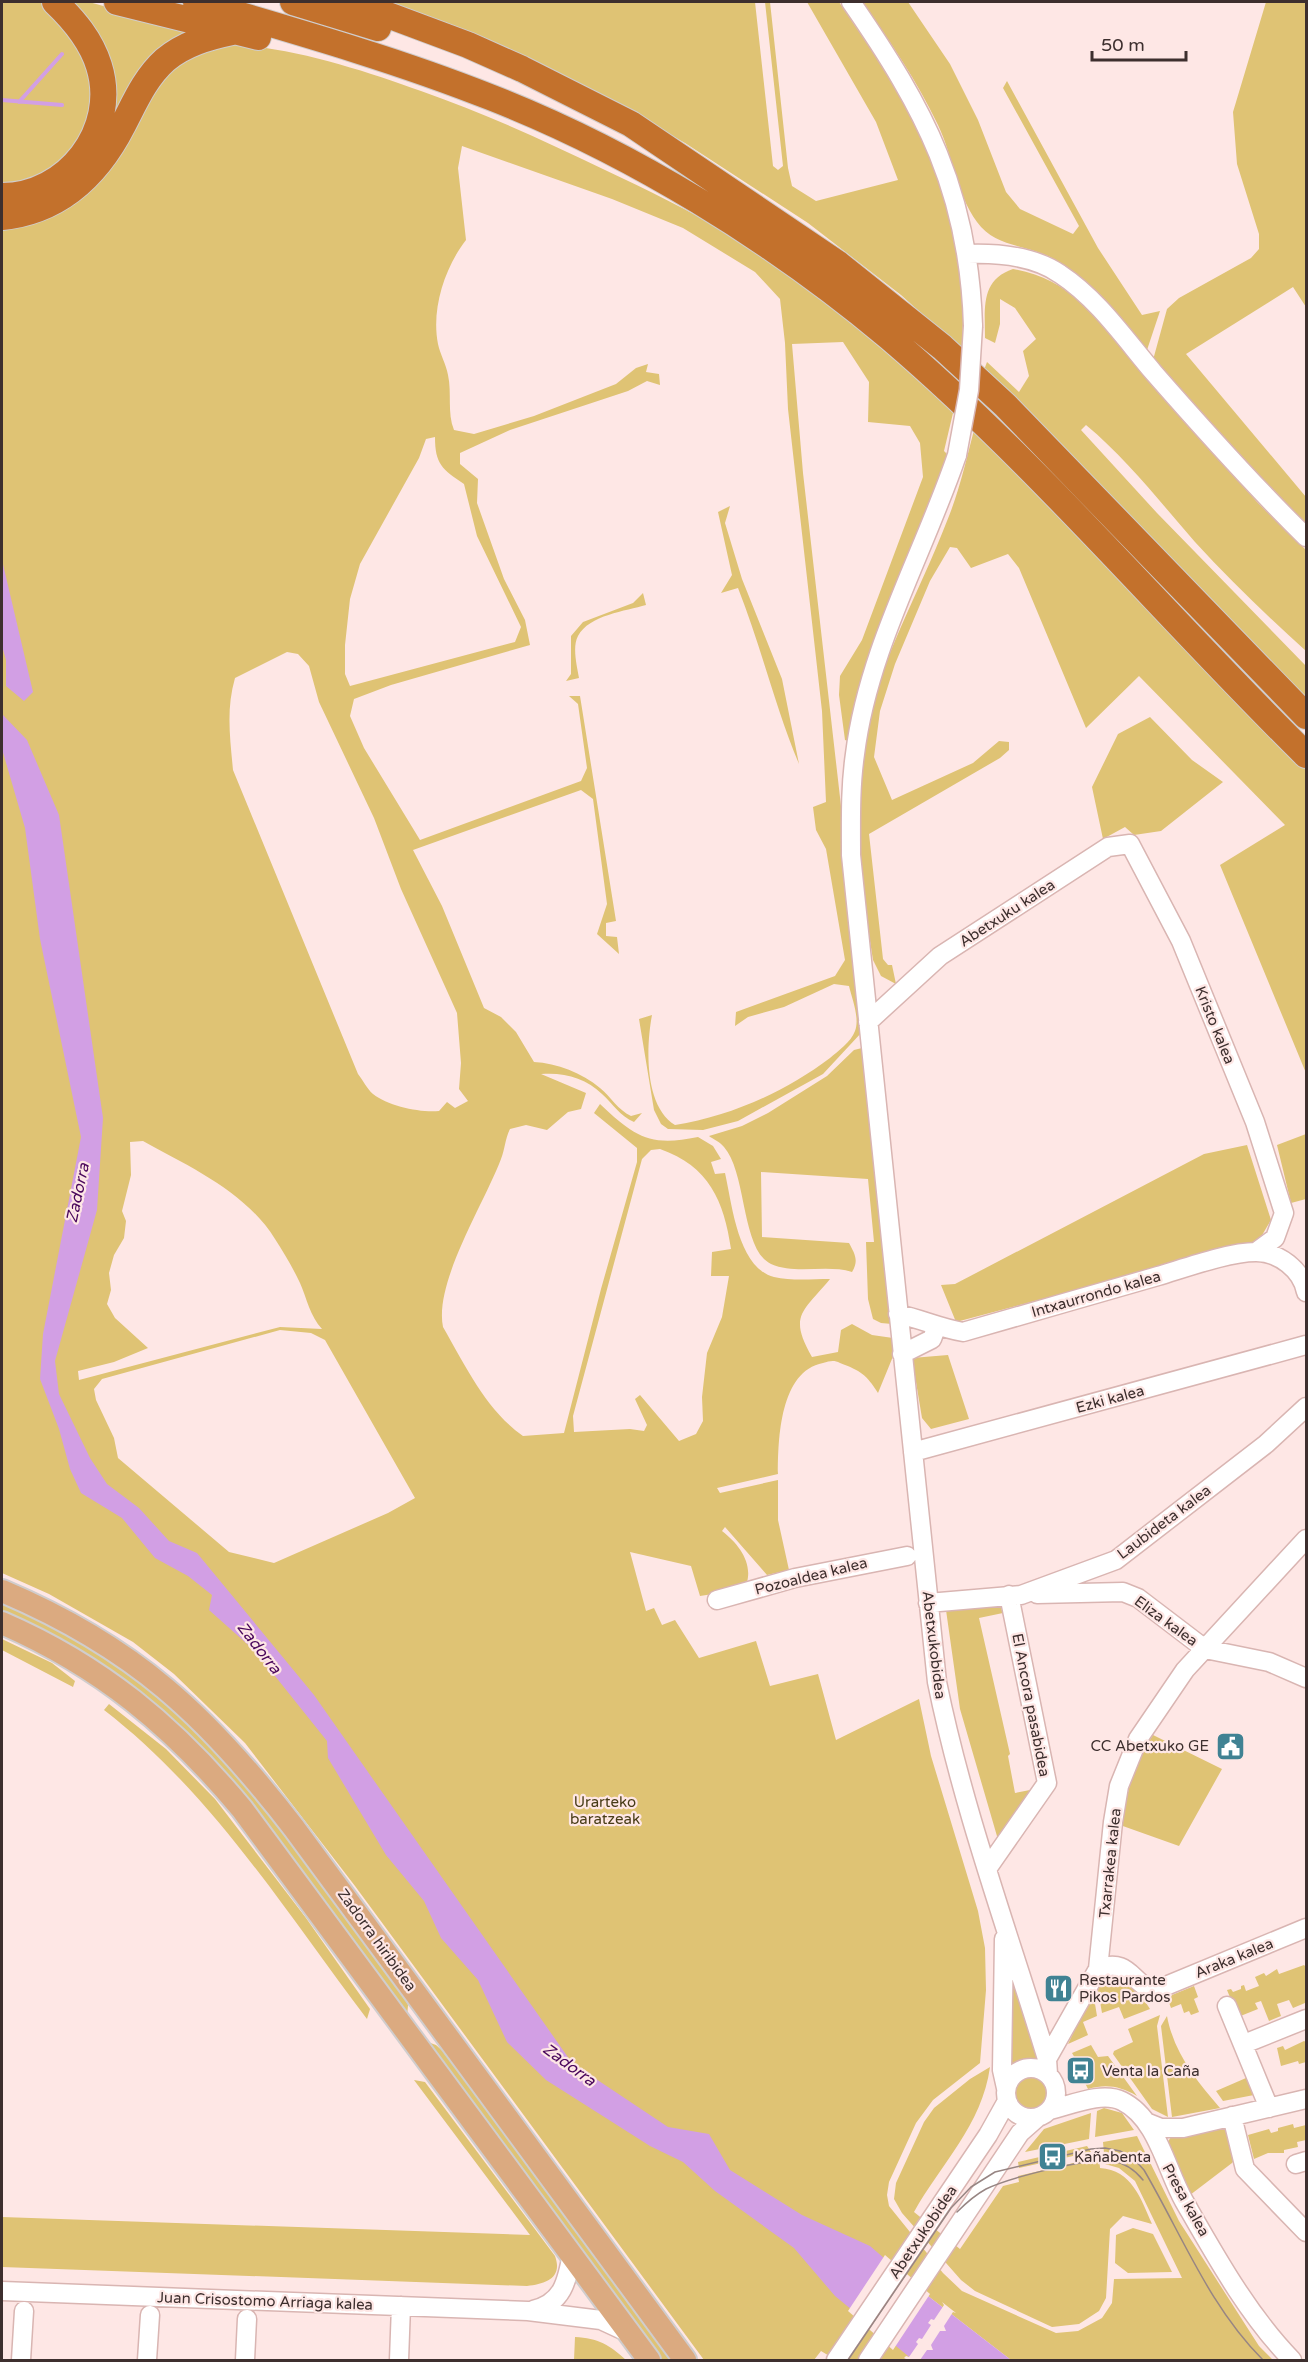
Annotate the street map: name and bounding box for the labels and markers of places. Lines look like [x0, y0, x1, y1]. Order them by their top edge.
public building icon: CC Abetxuko GE [1214, 1730, 1246, 1762]
place label: CC Abetxuko GE [1091, 1737, 1209, 1755]
place label: Restaurante Pikos Pardos [1079, 1971, 1170, 2006]
restaurant icon: Restaurante Pikos Pardos [1042, 1973, 1074, 2005]
bus stop icon: Venta la Caña [1065, 2055, 1097, 2087]
place label: Venta la Caña [1102, 2062, 1200, 2080]
bus stop icon: Kañabenta [1037, 2141, 1069, 2173]
place label: Kañabenta [1074, 2148, 1151, 2166]

